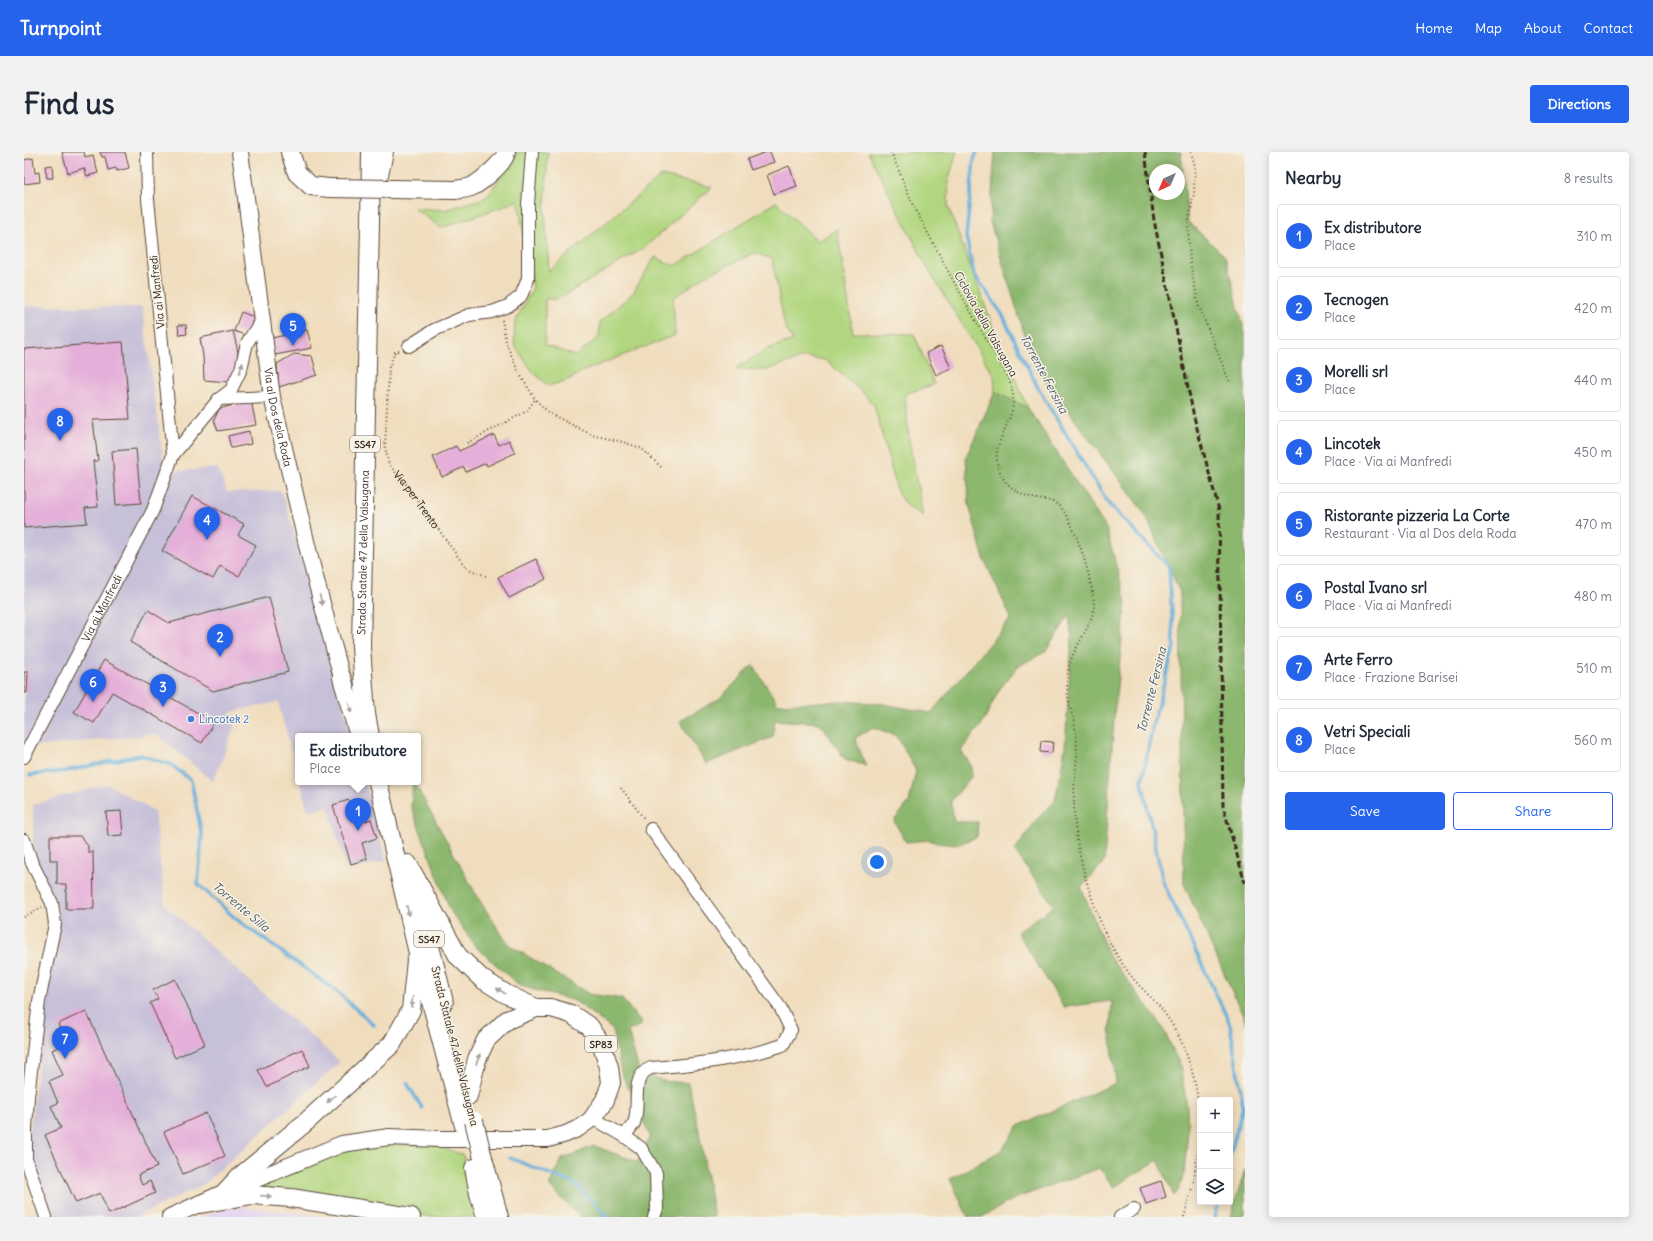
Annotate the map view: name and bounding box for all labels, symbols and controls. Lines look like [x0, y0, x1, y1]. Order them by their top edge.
text: Turnpoint [20, 16, 101, 40]
text: Home [1415, 19, 1453, 37]
text: Map [1475, 19, 1502, 37]
text: About [1524, 19, 1562, 37]
text: Contact [1584, 19, 1633, 37]
button: Directions [1530, 85, 1629, 123]
text: Find us [24, 86, 115, 122]
north arrow [1149, 164, 1185, 200]
text: Nearby [1285, 167, 1341, 189]
text: 8 results [1564, 170, 1613, 187]
text: Ex distributore [1324, 218, 1422, 237]
text: 1 [1296, 228, 1302, 245]
text: 310 m [1577, 228, 1612, 245]
text: Place [1324, 237, 1355, 254]
street label: Via ai Manfredi [146, 255, 168, 329]
street label: Ciclovia della Valsugana [951, 269, 1021, 379]
text: Tecnogen [1324, 290, 1389, 309]
text: 2 [1295, 300, 1303, 317]
text: 420 m [1574, 300, 1612, 317]
text: Place [1324, 309, 1355, 326]
pin: 5 [280, 313, 306, 346]
water label: Torrente Fersina [1017, 332, 1072, 417]
one-way arrow [238, 362, 244, 374]
text: Morelli srl [1324, 362, 1388, 381]
street label: Via al Dos dela Roda [261, 367, 295, 468]
text: 3 [1295, 372, 1303, 389]
text: 440 m [1574, 372, 1612, 389]
text: Place [1324, 381, 1355, 398]
pin: 8 [47, 408, 73, 441]
text: Lincotek [1324, 434, 1381, 453]
road number: SS47 [350, 436, 380, 452]
text: 4 [1295, 444, 1303, 461]
text: 450 m [1574, 444, 1612, 461]
text: Place · Via ai Manfredi [1324, 453, 1452, 470]
street label: Via per Trento [390, 468, 443, 531]
street label: Strada Statale 47 della Valsugana [354, 470, 372, 635]
text: Ristorante pizzeria La Corte [1324, 506, 1510, 525]
pin: 4 [194, 507, 220, 540]
text: 5 [1295, 516, 1303, 533]
text: 470 m [1575, 516, 1612, 533]
text: Restaurant · Via al Dos dela Roda [1324, 525, 1517, 542]
street label: Via ai Manfredi [78, 572, 125, 644]
text: Postal Ivano srl [1324, 578, 1427, 597]
text: 6 [1295, 588, 1303, 605]
text: 480 m [1574, 588, 1612, 605]
one-way arrow [319, 594, 325, 606]
text: Place · Via ai Manfredi [1324, 597, 1452, 614]
pin: 2 [207, 624, 233, 657]
water label: Torrente Fersina [1134, 644, 1170, 734]
text: Arte Ferro [1324, 650, 1393, 669]
text: 7 [1296, 660, 1302, 677]
text: 510 m [1576, 660, 1612, 677]
pin: 6 [80, 669, 106, 702]
text: Place · Frazione Barisei [1324, 669, 1458, 686]
pin: 3 [150, 674, 176, 707]
one-way arrow [348, 701, 354, 713]
place label: Lincotek 2 [199, 712, 249, 726]
marker: Lincotek 2 [186, 714, 196, 724]
text: Vetri Speciali [1324, 722, 1410, 741]
text: 8 [1295, 732, 1303, 749]
text: 560 m [1574, 732, 1612, 749]
popup [295, 733, 421, 785]
text: Ex distributore [309, 741, 407, 760]
text: Place [1324, 741, 1355, 758]
text: Place [309, 760, 341, 777]
button: Save [1285, 792, 1445, 830]
button: Share [1453, 792, 1613, 830]
pin: 1 [345, 798, 371, 831]
your location [867, 852, 887, 872]
water label: Torrente Silla [210, 878, 274, 936]
one-way arrow [405, 905, 411, 917]
road number: SS47 [414, 931, 444, 947]
street label: Strada Statale 47 della Valsugana [428, 964, 482, 1128]
one-way arrow [496, 987, 506, 995]
one-way arrow [409, 996, 416, 1008]
pin: 7 [52, 1026, 78, 1059]
road number: SP83 [585, 1036, 617, 1052]
one-way arrow [476, 1052, 482, 1064]
one-way arrow [326, 1095, 336, 1104]
map controls [1197, 1097, 1233, 1205]
button: + [1197, 1097, 1233, 1133]
button: − [1197, 1133, 1233, 1169]
button: layers [1197, 1169, 1233, 1205]
one-way arrow [260, 1193, 272, 1200]

